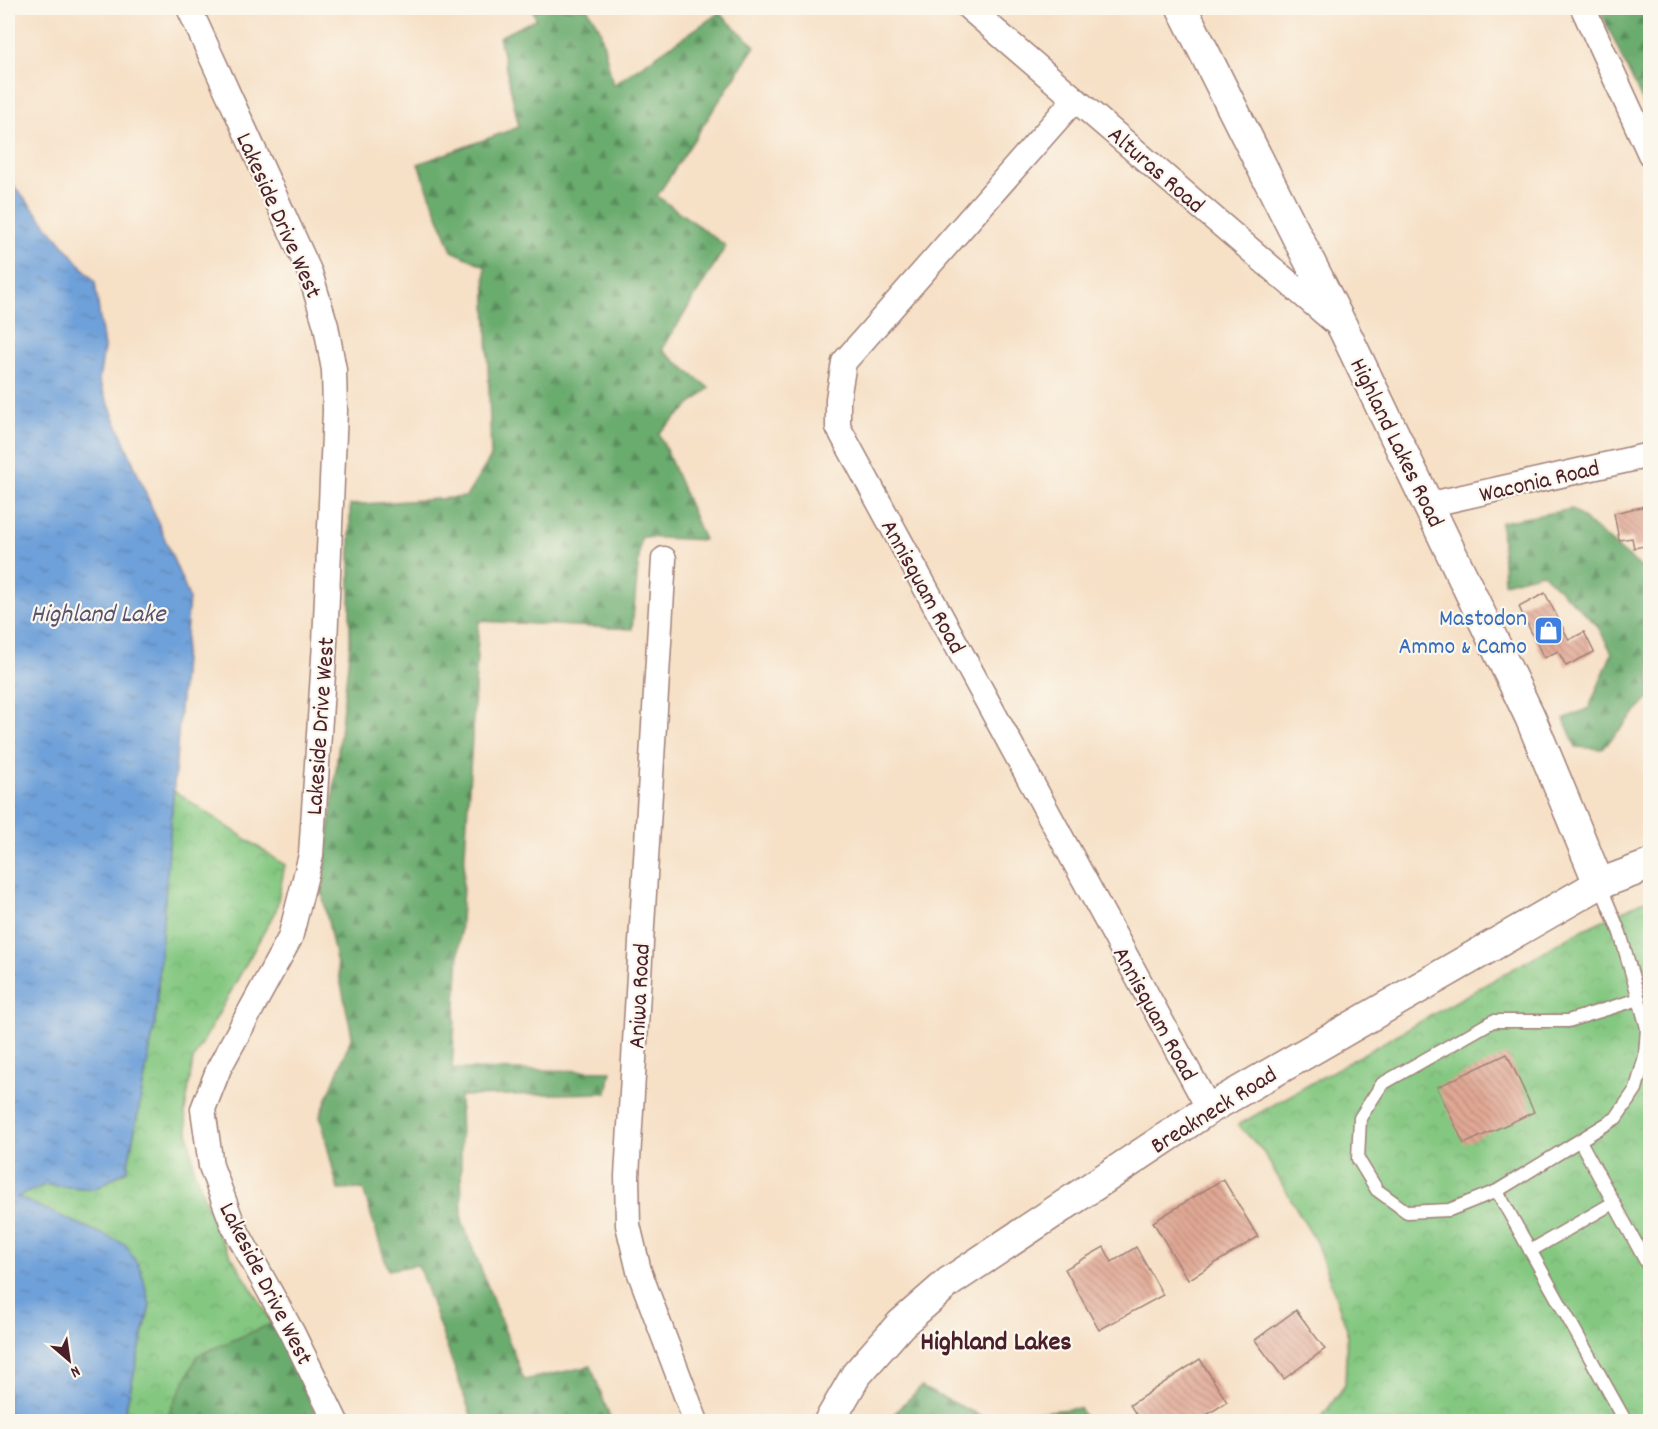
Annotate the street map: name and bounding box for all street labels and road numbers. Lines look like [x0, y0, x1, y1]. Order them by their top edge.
street label: Alturas Road [1099, 120, 1211, 223]
street label: Lakeside Drive West [225, 128, 329, 305]
street label: Highland Lakes Road [1339, 353, 1451, 534]
street label: Waconia Road [1476, 453, 1603, 513]
street label: Annisquam Road [870, 514, 972, 661]
street label: Lakeside Drive West [299, 636, 345, 816]
street label: Annisquam Road [1102, 941, 1204, 1088]
street label: Aniwa Road [621, 943, 661, 1050]
street label: Breakneck Road [1145, 1059, 1284, 1164]
street label: Lakeside Drive West [209, 1197, 320, 1372]

